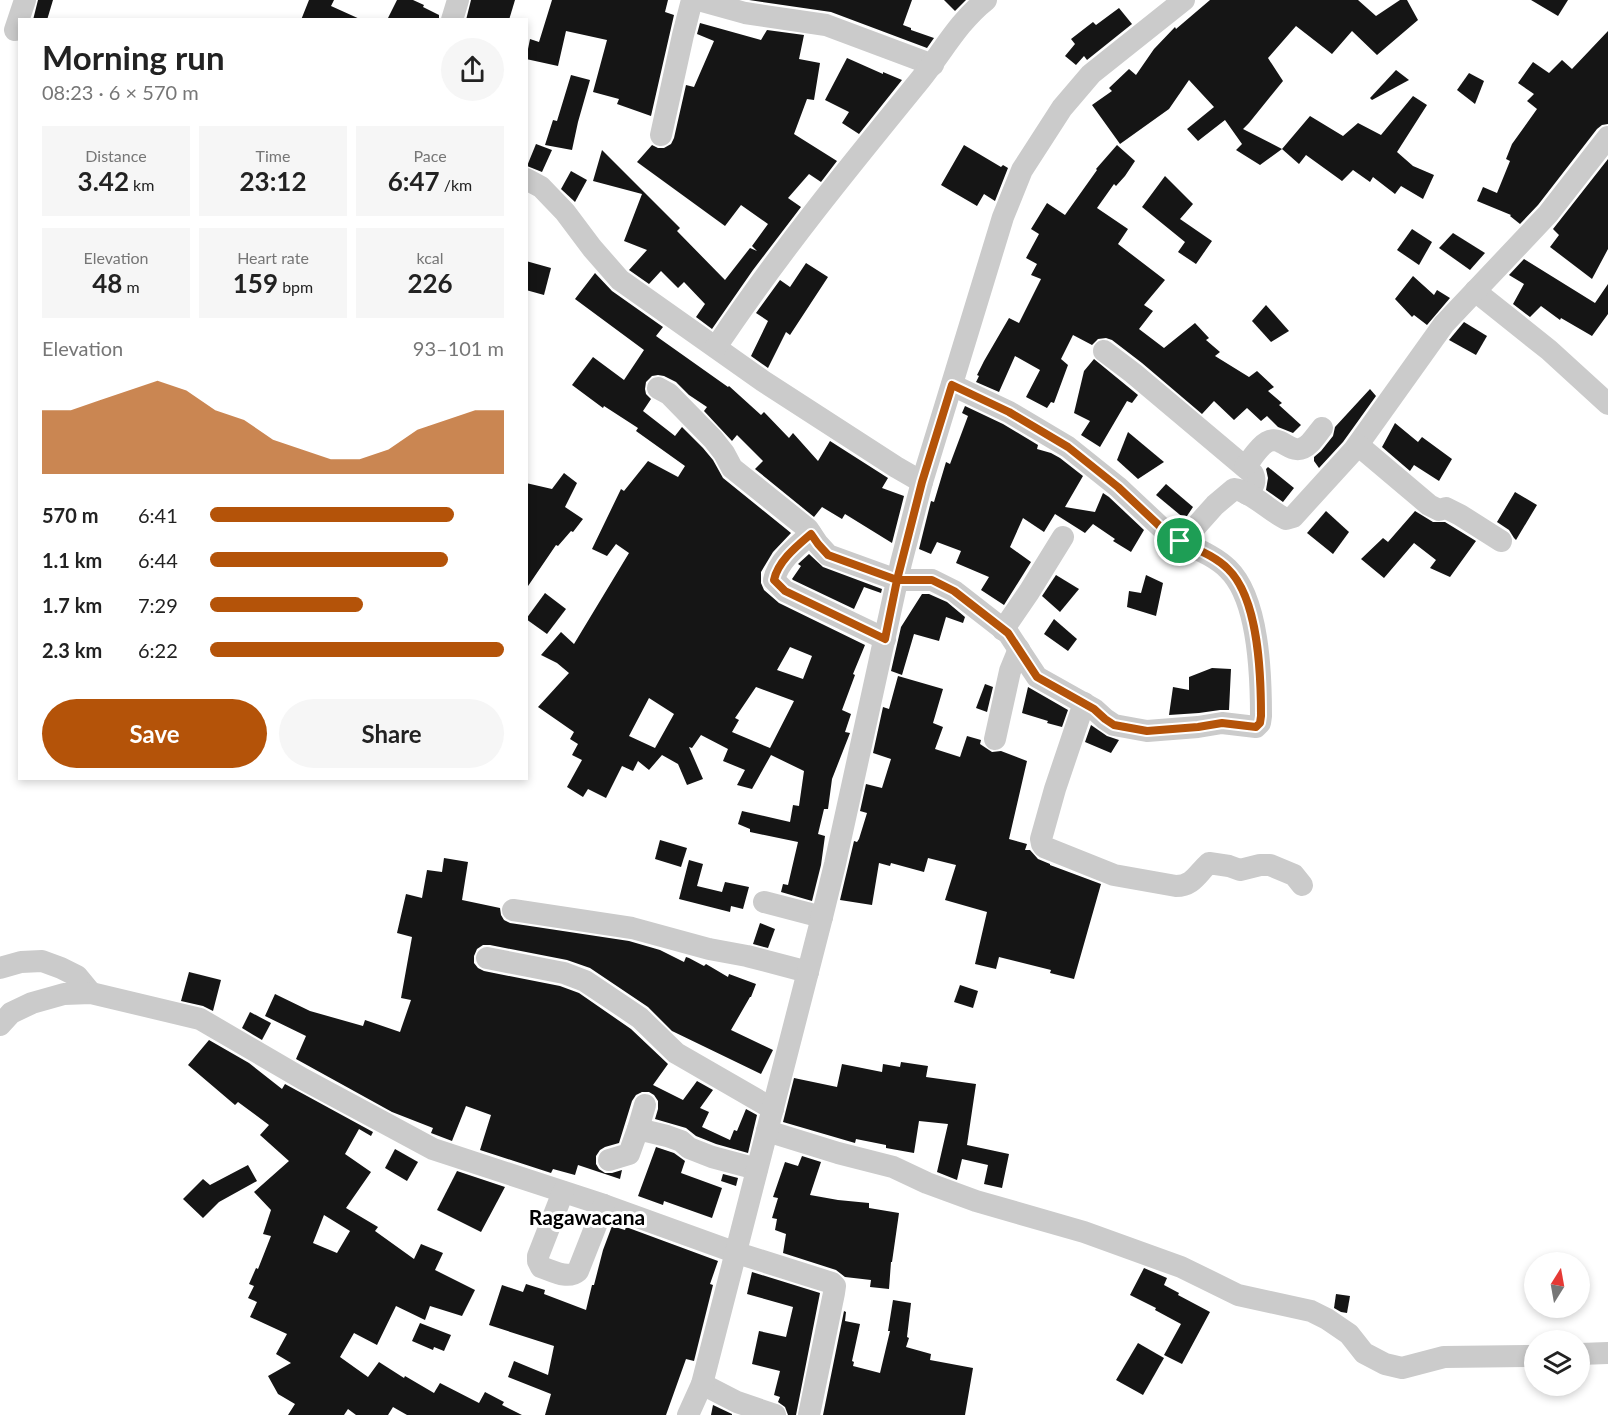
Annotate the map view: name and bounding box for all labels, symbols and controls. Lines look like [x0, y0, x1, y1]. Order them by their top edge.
text: Morning run [42, 37, 225, 77]
button: share [441, 38, 504, 101]
text: 08:23 · 6 × 570 m [42, 80, 199, 104]
text: Distance [85, 146, 147, 165]
text: Time [256, 146, 290, 165]
text: Pace [413, 146, 447, 165]
text: 3.42 [78, 165, 129, 197]
text: 23:12 [239, 165, 307, 197]
text: 6:47 [388, 165, 440, 197]
text: km [129, 175, 154, 194]
text: /km [440, 175, 472, 194]
text: Elevation [84, 248, 149, 267]
text: Heart rate [237, 248, 309, 267]
text: kcal [416, 248, 444, 267]
text: 48 [92, 267, 122, 299]
text: 159 [233, 267, 278, 299]
text: 226 [407, 267, 453, 299]
text: m [122, 277, 140, 296]
text: bpm [278, 277, 313, 296]
text: Elevation [42, 336, 123, 360]
text: 93–101 m [413, 336, 504, 360]
text: 570 m [42, 503, 98, 527]
text: 6:41 [138, 503, 178, 527]
pin [1154, 515, 1205, 566]
icon: arrive [1163, 524, 1196, 557]
text: 1.1 km [42, 548, 102, 572]
text: 6:44 [138, 548, 178, 572]
text: 1.7 km [42, 593, 102, 617]
text: 7:29 [138, 593, 178, 617]
text: 2.3 km [42, 638, 102, 662]
text: 6:22 [138, 638, 178, 662]
button: Save [42, 699, 267, 768]
button: Share [279, 699, 504, 768]
district label: Ragawacana [529, 1204, 645, 1229]
north arrow [1524, 1252, 1590, 1318]
map controls [1524, 1252, 1590, 1396]
button: layers [1524, 1330, 1590, 1396]

